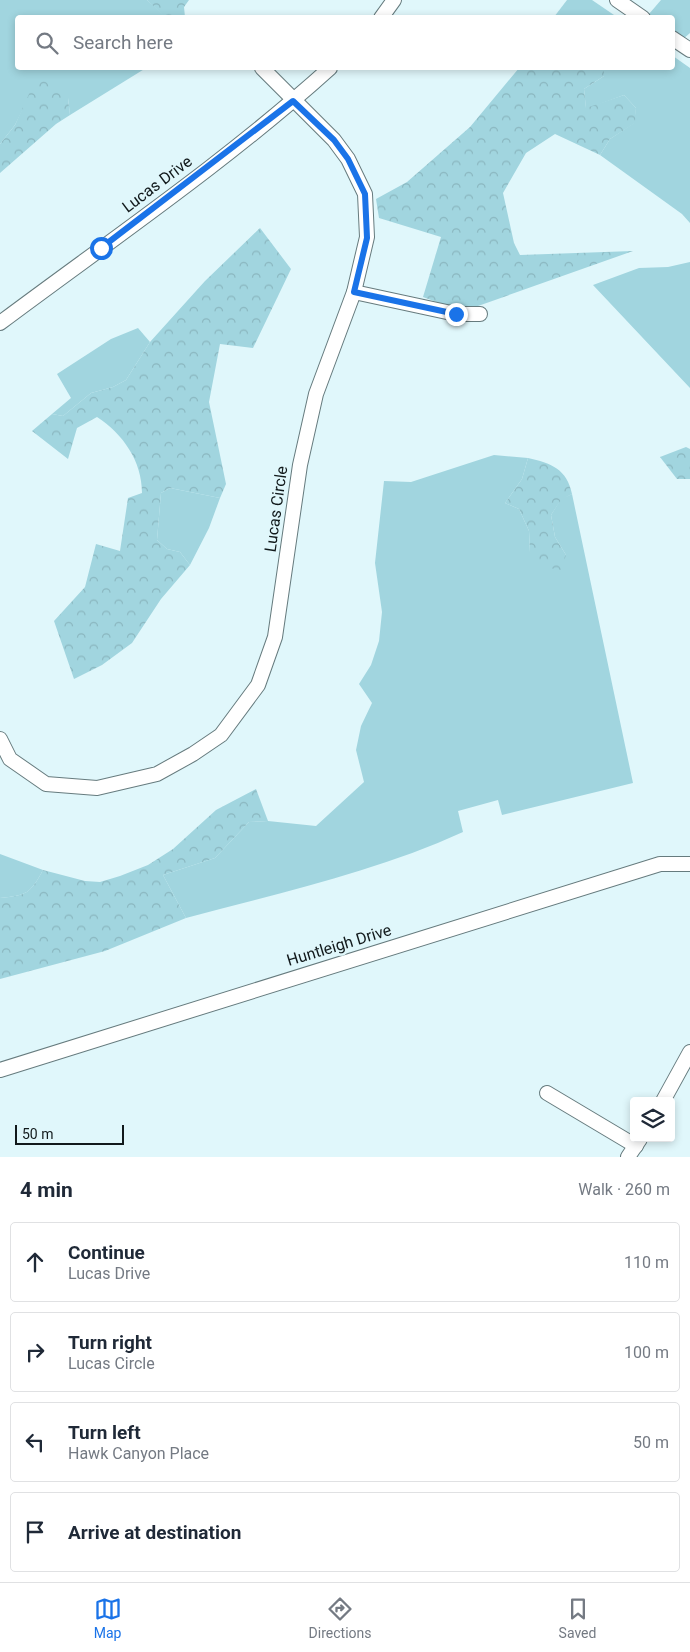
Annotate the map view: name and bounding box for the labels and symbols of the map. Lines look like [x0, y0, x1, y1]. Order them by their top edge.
street label: Lucas Drive [118, 152, 196, 216]
route start [90, 237, 113, 260]
route end [445, 303, 468, 326]
street label: Lucas Circle [261, 465, 291, 553]
street label: Huntleigh Drive [284, 920, 394, 970]
scale bar [15, 1122, 124, 1145]

